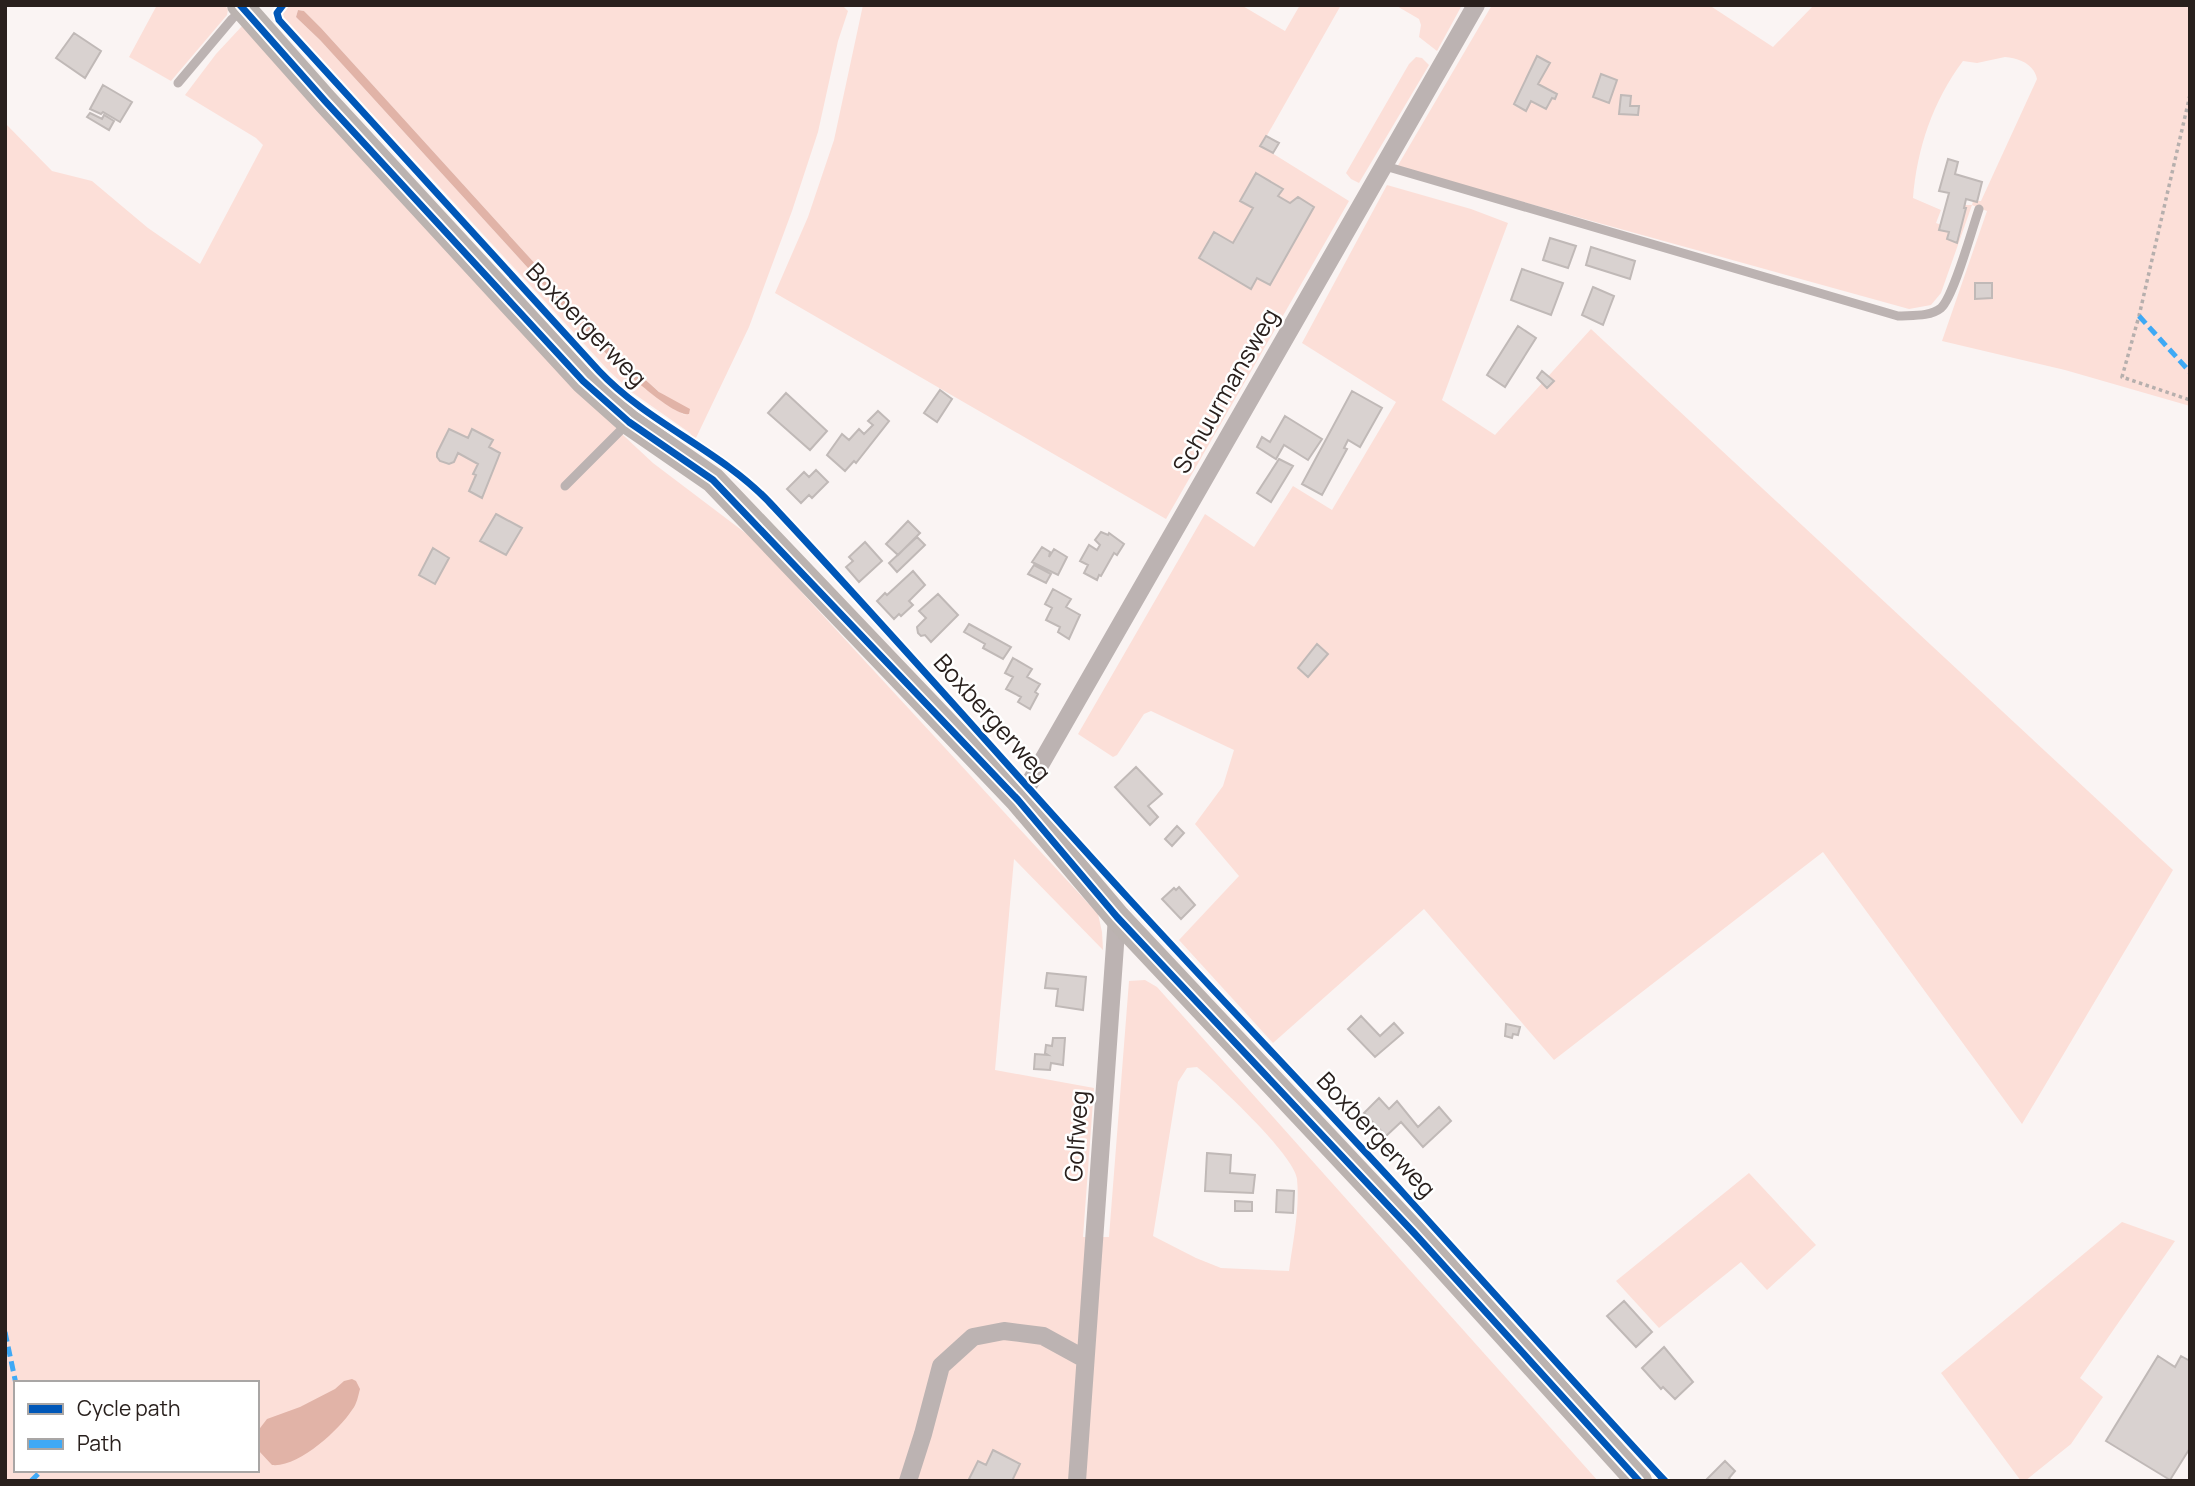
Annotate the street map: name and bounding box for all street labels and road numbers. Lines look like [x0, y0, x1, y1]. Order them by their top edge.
street label: Boxbergerweg [519, 255, 655, 393]
street label: Schuurmansweg [1164, 302, 1285, 479]
street label: Boxbergerweg [927, 646, 1059, 788]
street label: Boxbergerweg [1310, 1064, 1444, 1204]
street label: Golfweg [1056, 1089, 1095, 1183]

